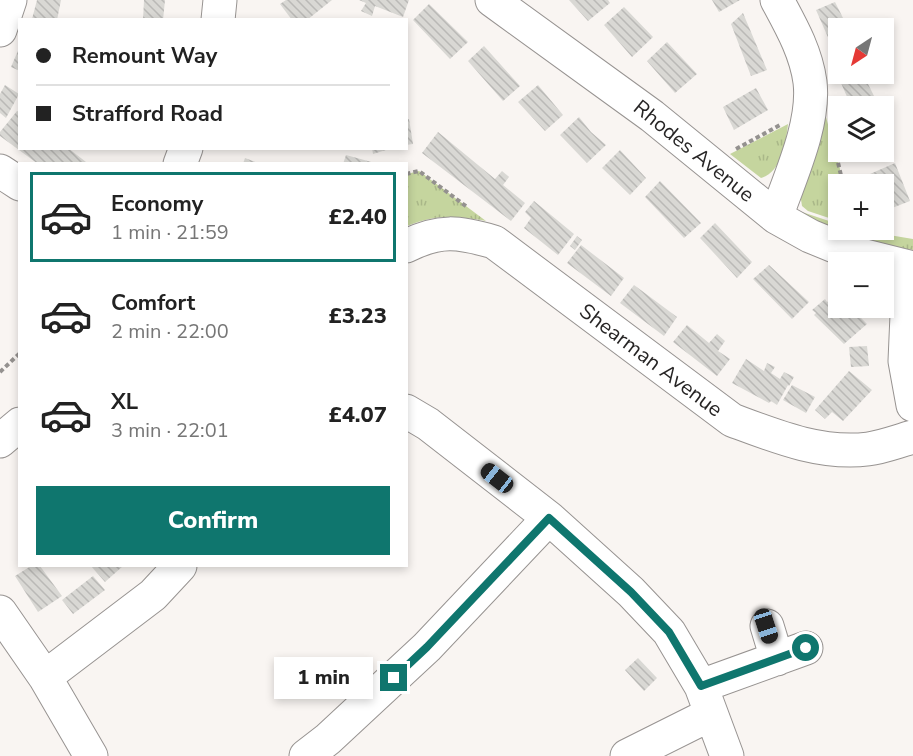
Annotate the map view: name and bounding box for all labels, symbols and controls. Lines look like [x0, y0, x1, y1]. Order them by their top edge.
north arrow [828, 18, 894, 84]
map controls [828, 18, 894, 318]
text: Remount Way [72, 41, 217, 71]
street label: Rhodes Avenue [628, 94, 760, 208]
button: layers [828, 96, 894, 162]
text: Strafford Road [72, 99, 223, 129]
button: + [828, 174, 894, 240]
text: Economy [111, 189, 203, 219]
icon: car [39, 190, 93, 244]
text: £2.40 [328, 202, 387, 232]
text: 1 min · 21:59 [111, 219, 229, 246]
button: − [828, 252, 894, 318]
text: Comfort [111, 288, 195, 318]
icon: car [39, 289, 93, 343]
street label: Shearman Avenue [574, 297, 728, 423]
text: £3.23 [328, 301, 387, 331]
text: 2 min · 22:00 [111, 318, 229, 345]
text: XL [111, 387, 138, 417]
icon: car [39, 388, 93, 442]
text: £4.07 [328, 400, 387, 430]
text: 3 min · 22:01 [111, 417, 229, 444]
car [477, 460, 517, 496]
button: Confirm [36, 486, 390, 555]
car [752, 606, 780, 646]
route start [792, 634, 819, 661]
callout: 1 min [274, 657, 373, 699]
text: 1 min [297, 664, 350, 691]
route end [380, 664, 407, 691]

